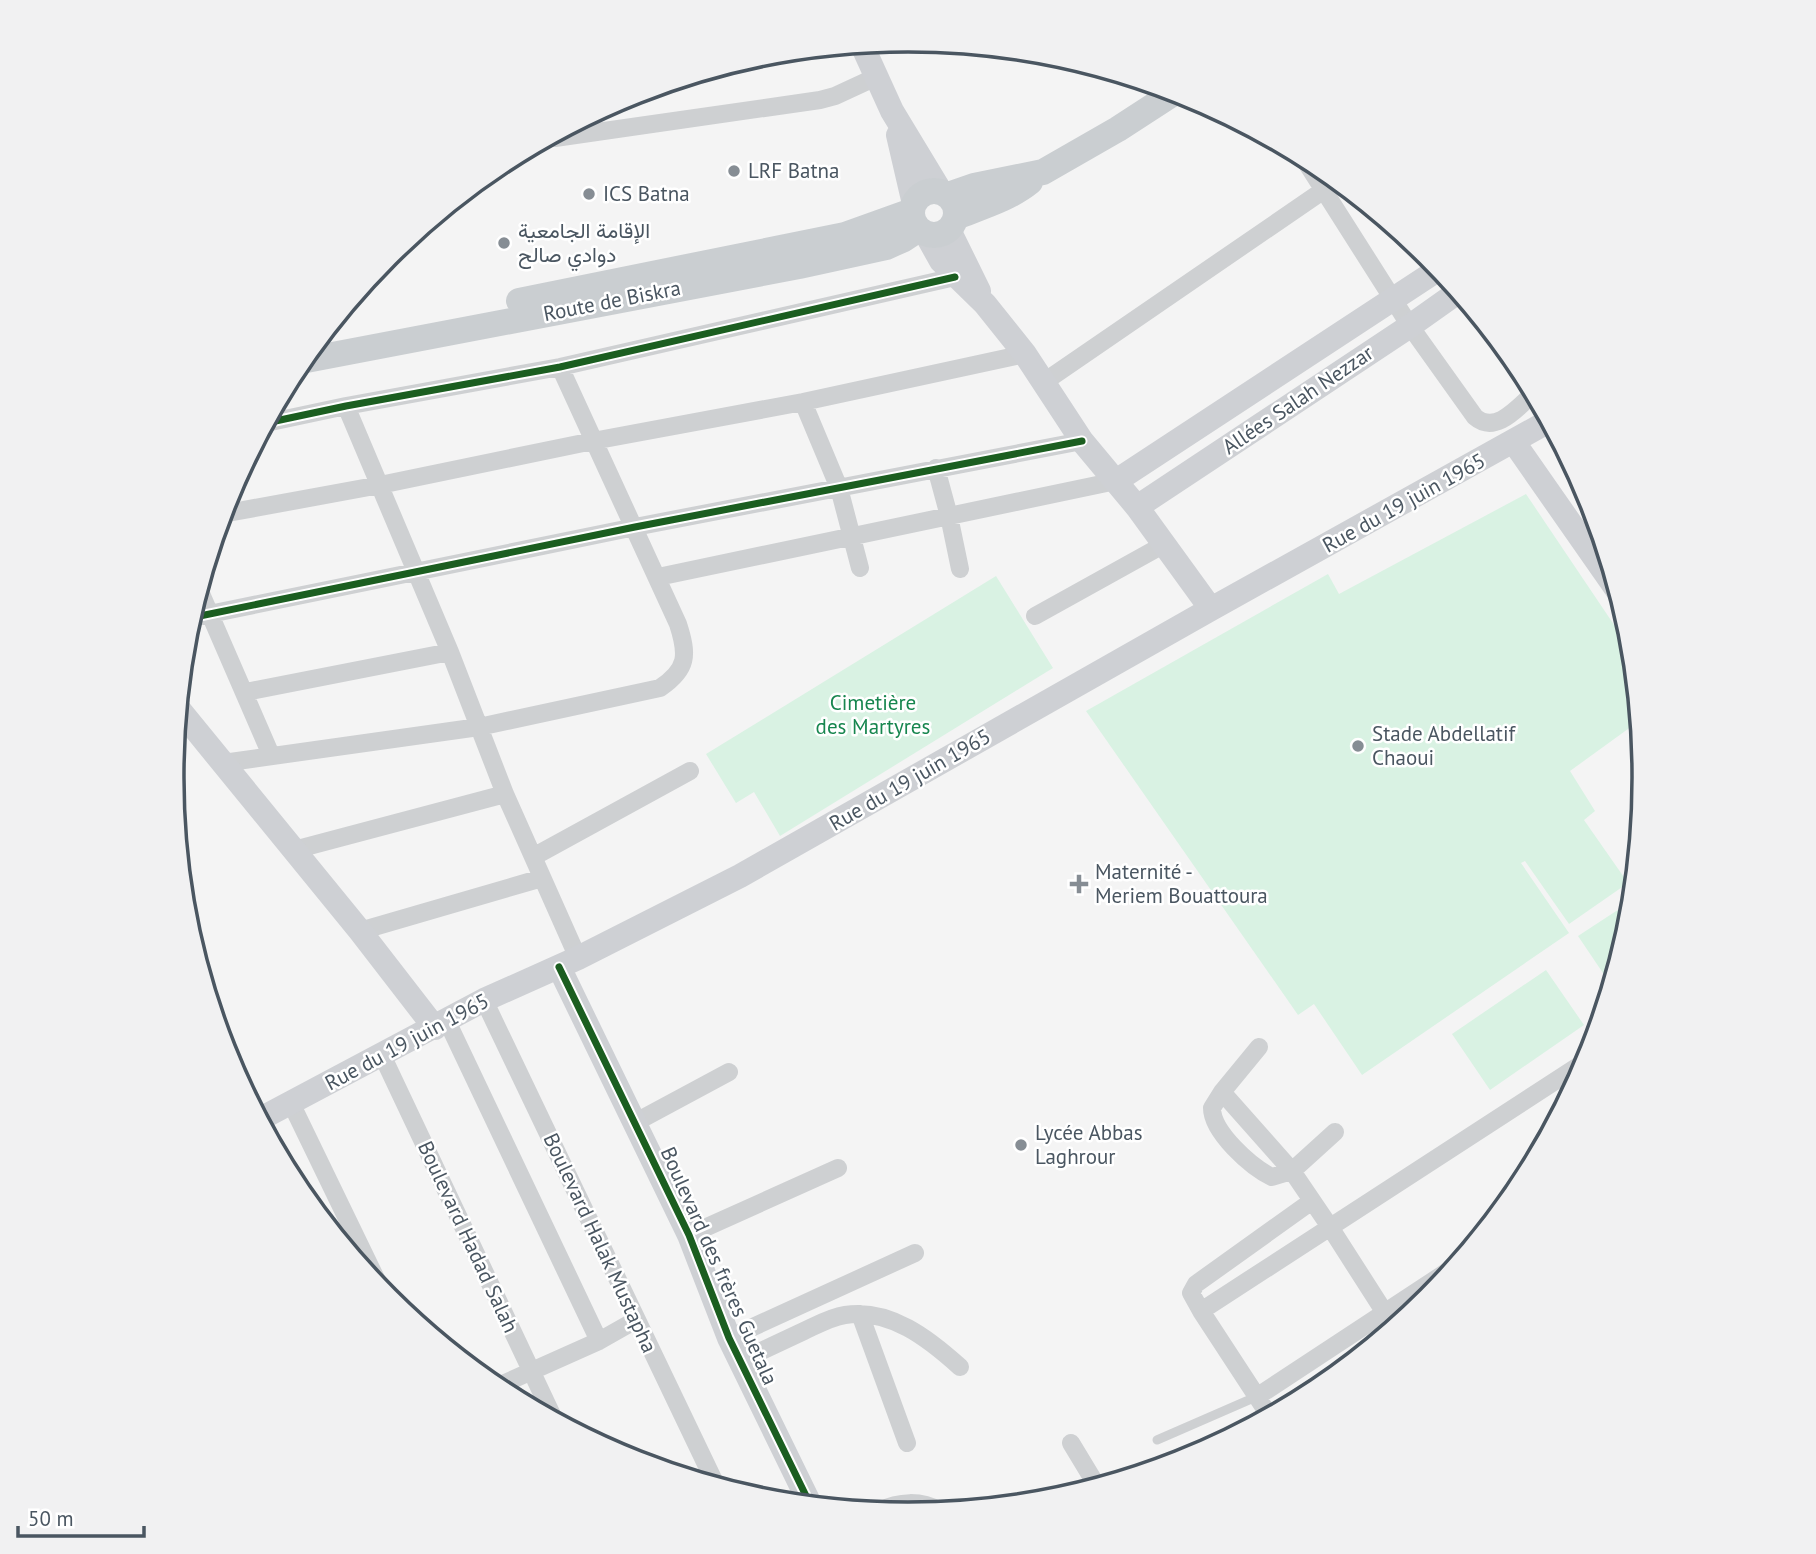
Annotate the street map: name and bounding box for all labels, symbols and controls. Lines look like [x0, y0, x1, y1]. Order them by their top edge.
place label: LRF Batna [748, 157, 840, 184]
marker: LRF Batna [726, 163, 742, 179]
place label: ICS Batna [603, 180, 690, 207]
marker: ICS Batna [581, 186, 597, 202]
place label: الإقامة الجامعية دوادي صالح [518, 217, 650, 272]
marker: الإقامة الجامعية دوادي صالح [496, 235, 512, 251]
street label: Route de Biskra [541, 274, 683, 327]
street label: Allées Salah Nezzar [1217, 339, 1378, 460]
street label: Rue du 19 juin 1965 [1318, 447, 1490, 558]
park label: Cimetière des Martyres [816, 689, 930, 740]
place label: Stade Abdellatif Chaoui [1372, 720, 1517, 771]
street label: Rue du 19 juin 1965 [824, 722, 995, 837]
marker: Stade Abdellatif Chaoui [1350, 738, 1366, 754]
place label: Maternité - Meriem Bouattoura [1095, 858, 1268, 909]
marker: Maternité - Meriem Bouattoura [1069, 874, 1089, 894]
street label: Rue du 19 juin 1965 [320, 987, 493, 1096]
place label: Lycée Abbas Laghrour [1035, 1119, 1143, 1170]
street label: Boulevard Halak Mustapha [538, 1129, 663, 1357]
street label: Boulevard Hadad Salah [412, 1137, 525, 1337]
marker: Lycée Abbas Laghrour [1013, 1137, 1029, 1153]
street label: Boulevard des frères Guetala [655, 1143, 784, 1389]
scale bar [18, 1494, 144, 1538]
text: 50 m [28, 1505, 74, 1532]

